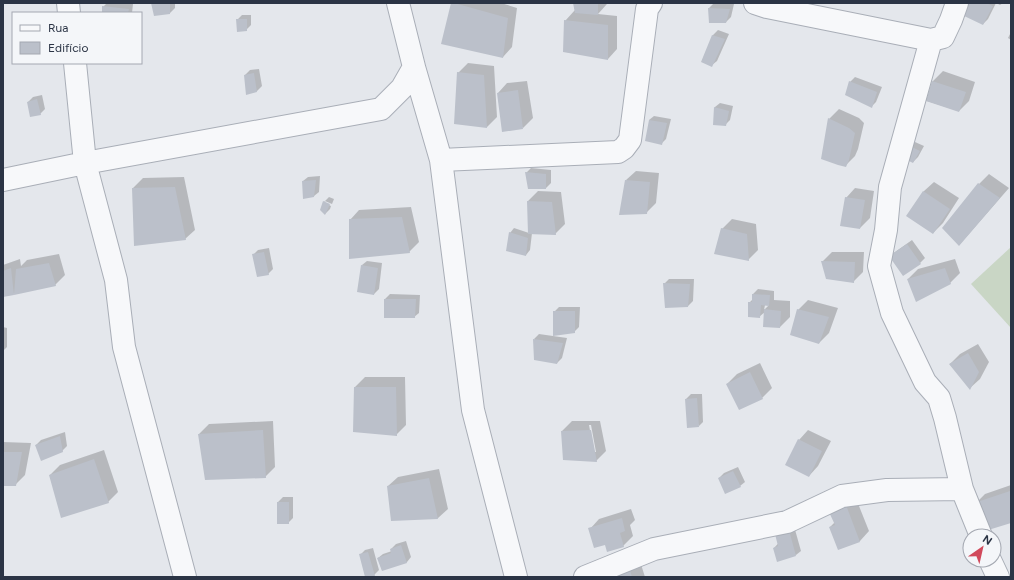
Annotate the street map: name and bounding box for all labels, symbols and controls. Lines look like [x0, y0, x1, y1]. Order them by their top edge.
legend [12, 12, 142, 64]
text: Rua [48, 21, 68, 35]
text: Edifício [48, 41, 88, 55]
north arrow [962, 528, 1002, 568]
text: N [980, 532, 994, 548]

